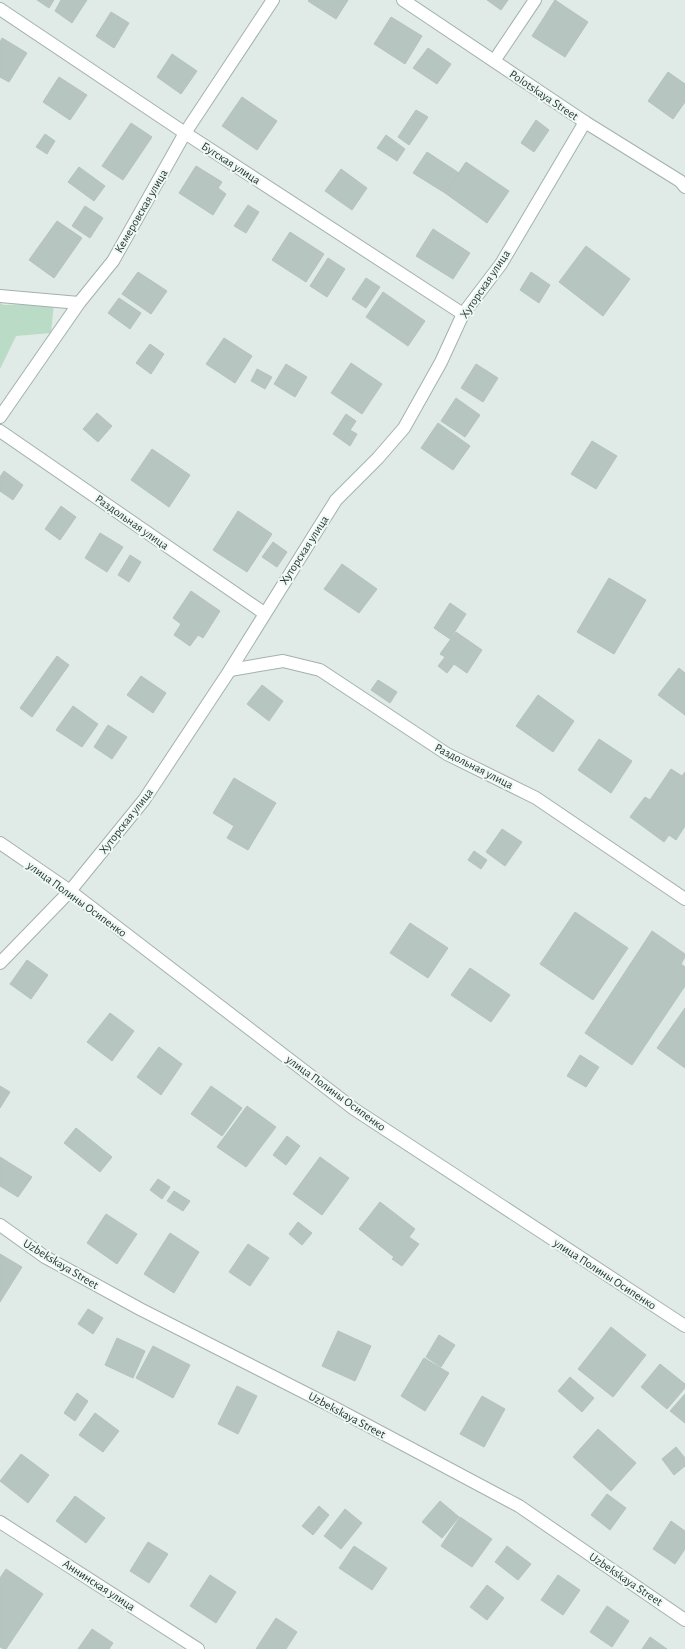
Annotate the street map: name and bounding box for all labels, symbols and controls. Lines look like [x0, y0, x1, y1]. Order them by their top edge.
street label: Polotskaya Street [507, 68, 581, 123]
street label: Бугская улица [199, 140, 263, 188]
street label: Кемеровская улица [112, 167, 171, 255]
street label: Хуторская улица [458, 247, 513, 321]
street label: Раздольная улица [93, 492, 171, 553]
street label: Хуторская улица [277, 513, 332, 587]
street label: Раздольная улица [432, 741, 516, 792]
street label: Хуторская улица [97, 786, 156, 857]
street label: улица Полины Осипенко [24, 858, 129, 940]
street label: улица Полины Осипенко [283, 1052, 388, 1134]
street label: улица Полины Осипенко [550, 1236, 659, 1313]
street label: Uzbekskaya Street [21, 1237, 101, 1292]
street label: Uzbekskaya Street [306, 1390, 388, 1441]
street label: Uzbekskaya Street [587, 1550, 665, 1609]
street label: Аннинская улица [60, 1557, 138, 1614]

